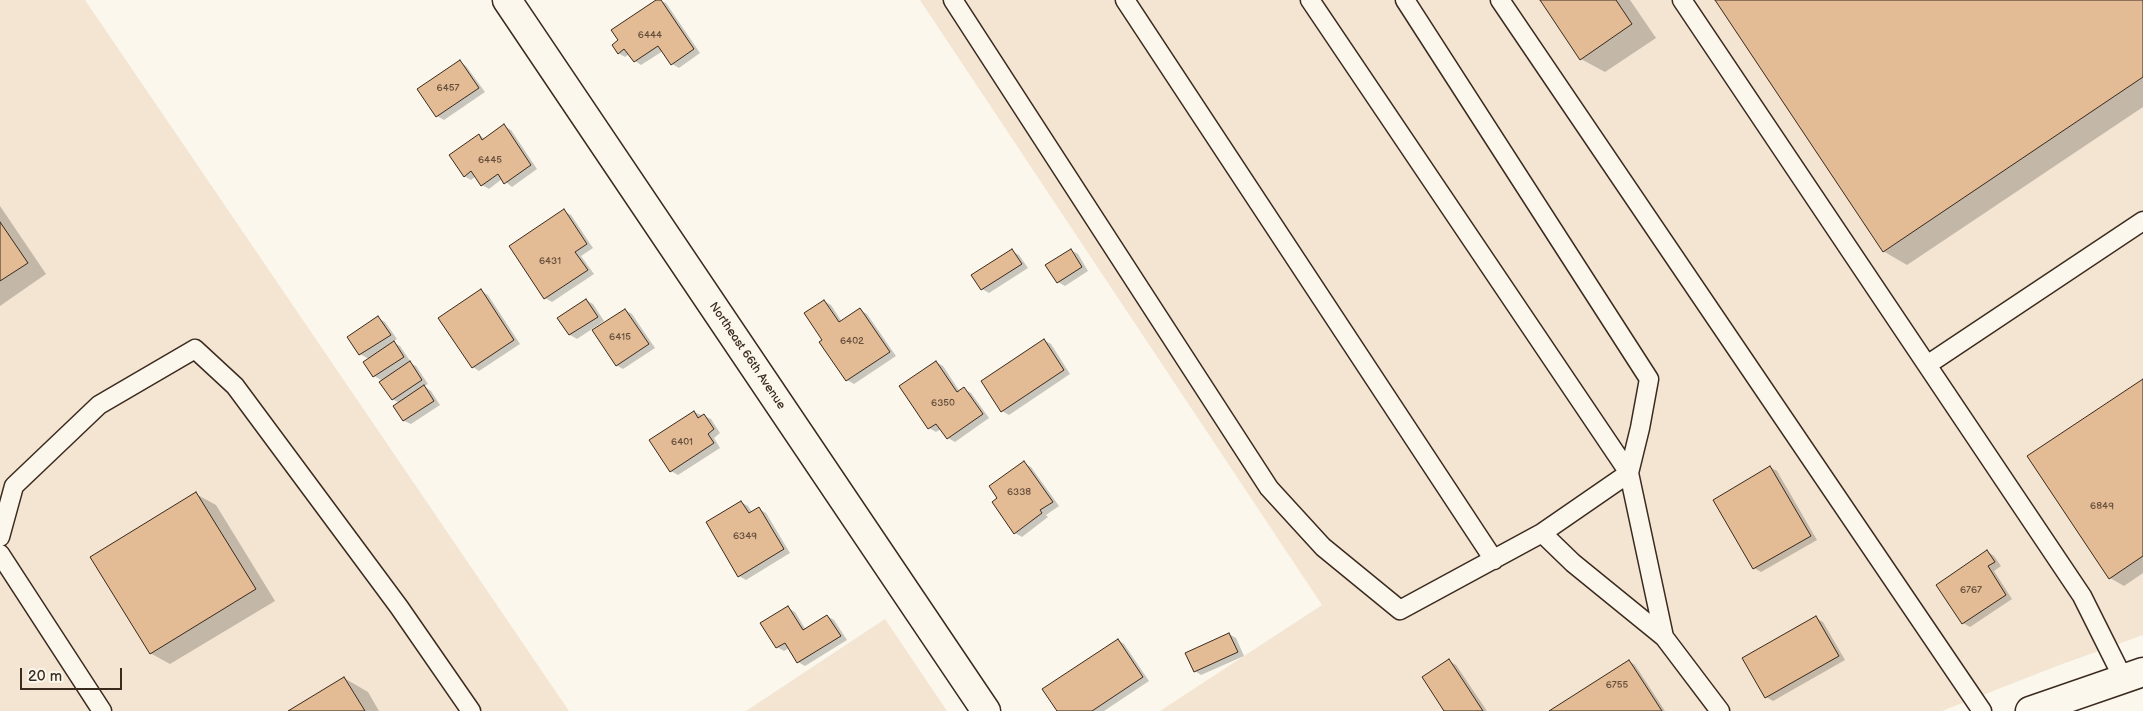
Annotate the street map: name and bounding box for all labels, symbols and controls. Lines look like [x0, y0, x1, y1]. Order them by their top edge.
house number: 6444 [638, 29, 662, 41]
house number: 6457 [437, 82, 459, 94]
house number: 6445 [478, 154, 502, 166]
house number: 6431 [539, 255, 561, 267]
street label: Northeast 66th Avenue [706, 300, 788, 412]
house number: 6415 [609, 331, 631, 343]
house number: 6402 [840, 335, 864, 347]
house number: 6350 [931, 397, 955, 409]
house number: 6401 [671, 436, 693, 448]
house number: 6338 [1007, 486, 1031, 498]
house number: 6849 [2090, 500, 2114, 512]
house number: 6349 [733, 530, 757, 542]
house number: 6767 [1960, 584, 1982, 596]
scale bar [22, 658, 125, 690]
text: 20 m [28, 667, 62, 686]
house number: 6755 [1606, 679, 1628, 691]

